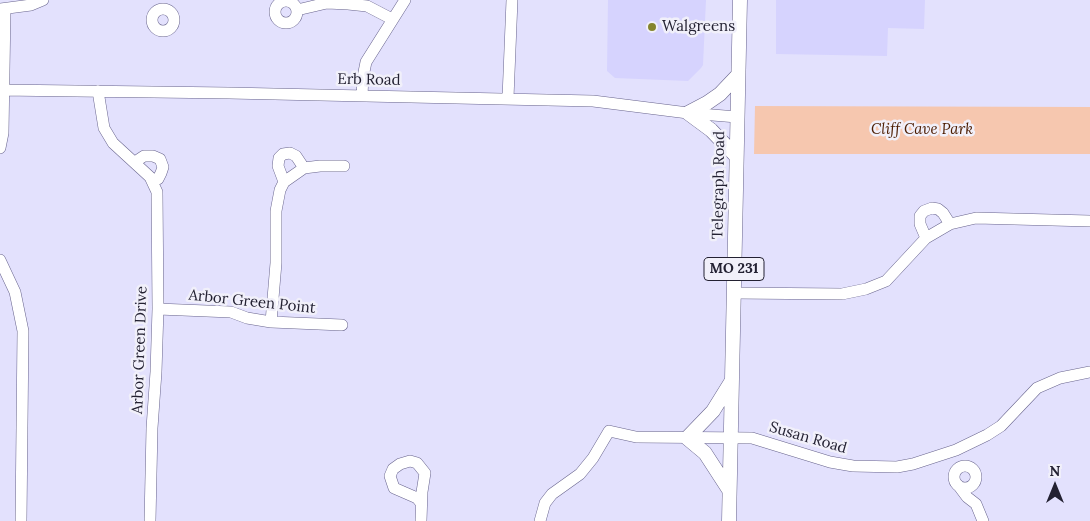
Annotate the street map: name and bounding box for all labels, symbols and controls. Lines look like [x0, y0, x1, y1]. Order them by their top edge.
place label: Walgreens [662, 18, 735, 36]
marker: Walgreens [646, 21, 658, 33]
street label: Erb Road [337, 70, 401, 90]
park label: Cliff Cave Park [871, 121, 973, 139]
street label: Telegraph Road [709, 131, 729, 239]
road number: MO 231 [704, 258, 764, 280]
street label: Arbor Green Drive [129, 286, 151, 414]
street label: Arbor Green Point [188, 286, 316, 318]
street label: Susan Road [767, 418, 849, 458]
north arrow [1030, 461, 1080, 511]
text: N [1050, 462, 1060, 480]

